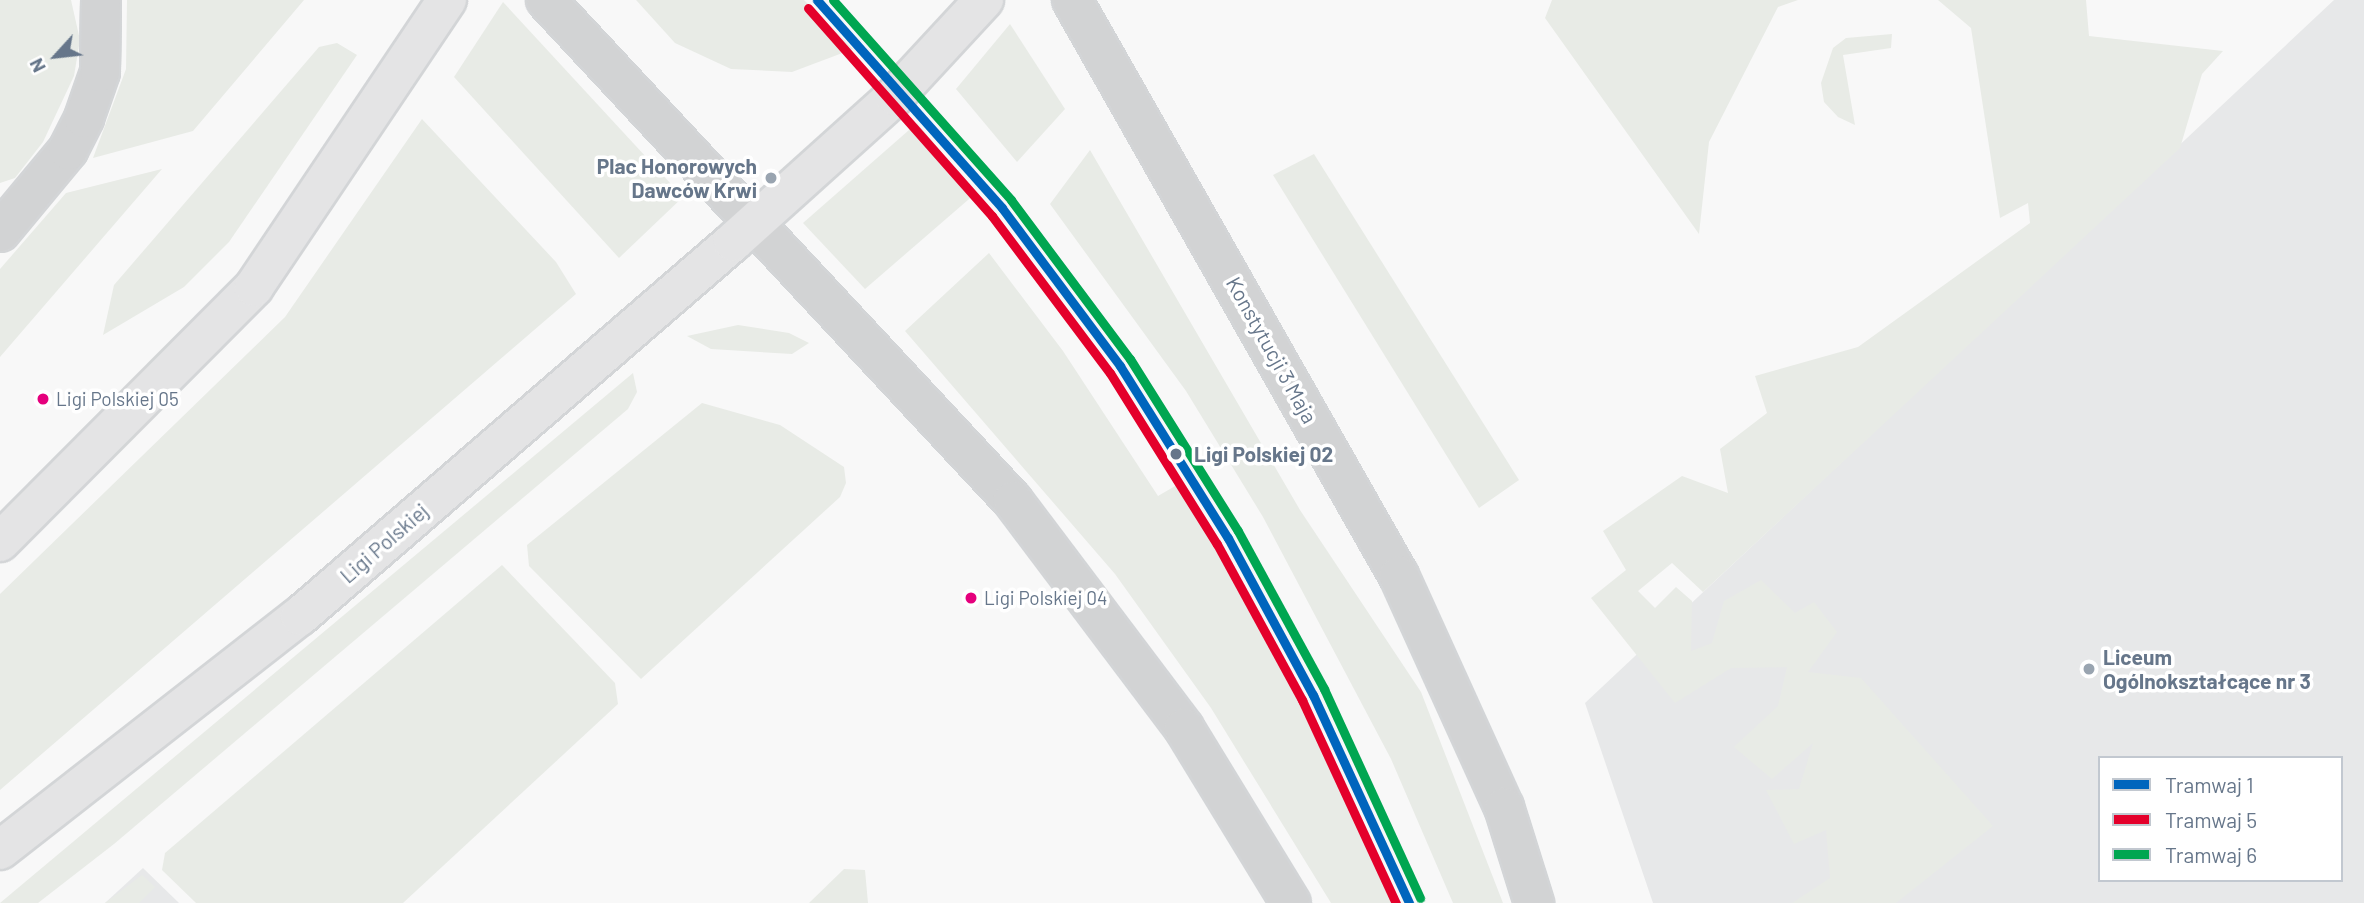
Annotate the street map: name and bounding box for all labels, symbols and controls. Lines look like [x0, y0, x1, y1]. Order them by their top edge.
north arrow [21, 21, 91, 91]
text: N [24, 55, 50, 77]
place label: Plac Honorowych Dawców Krwi [597, 153, 757, 203]
marker: Plac Honorowych Dawców Krwi [763, 170, 779, 186]
street label: Konstytucji 3 Maja [1221, 272, 1323, 428]
place label: Ligi Polskiej 05 [56, 388, 179, 410]
marker: Ligi Polskiej 05 [36, 392, 50, 406]
place label: Ligi Polskiej 02 [1194, 441, 1333, 467]
marker: Ligi Polskiej 02 [1165, 443, 1187, 465]
street label: Ligi Polskiej [335, 498, 433, 588]
place label: Ligi Polskiej 04 [984, 587, 1107, 609]
marker: Ligi Polskiej 04 [964, 591, 978, 605]
place label: Liceum Ogólnokształcące nr 3 [2103, 644, 2311, 694]
marker: Liceum Ogólnokształcące nr 3 [2081, 661, 2097, 677]
legend [2098, 756, 2343, 882]
text: Tramwaj 1 [2165, 772, 2254, 797]
text: Tramwaj 5 [2165, 807, 2257, 832]
text: Tramwaj 6 [2165, 842, 2257, 867]

